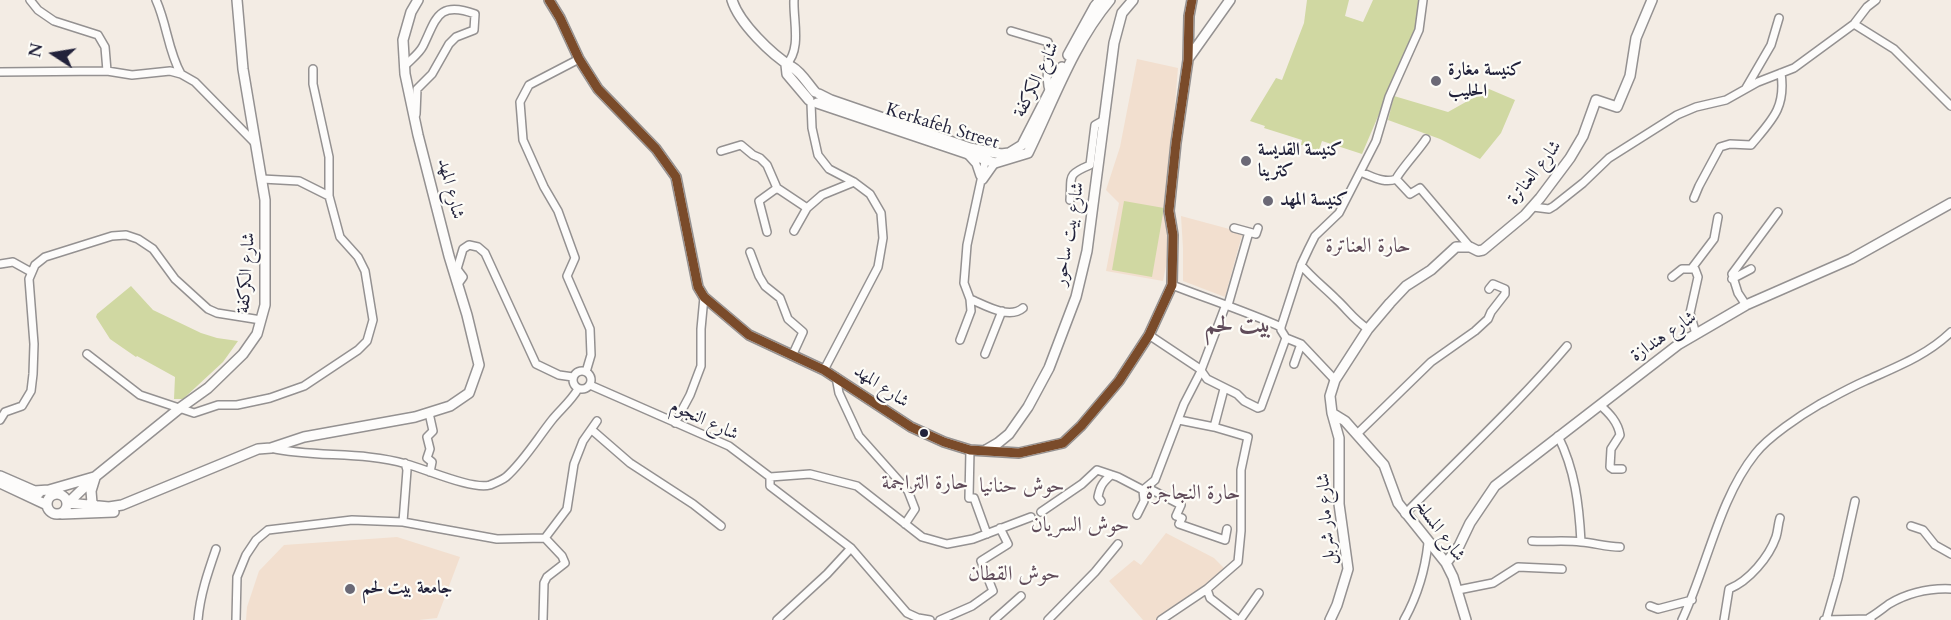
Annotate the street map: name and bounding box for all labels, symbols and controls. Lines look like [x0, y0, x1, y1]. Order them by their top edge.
north arrow [24, 24, 84, 84]
street label: شارع الكركفة [1009, 39, 1065, 121]
text: N [24, 41, 49, 59]
place label: كنيسة مغارة الحليب [1448, 60, 1522, 103]
marker: كنيسة مغارة الحليب [1429, 74, 1443, 88]
street label: Kerkafeh Street [883, 100, 1001, 154]
street label: شارع العناترة [1503, 136, 1567, 210]
place label: كنيسة القديسة كترينا [1258, 140, 1342, 182]
marker: كنيسة القديسة كترينا [1239, 154, 1253, 168]
street label: شارع المهد [432, 156, 468, 222]
street label: شارع بيت ساحور [1050, 180, 1090, 288]
place label: كنيسة المهد [1280, 190, 1348, 212]
marker: كنيسة المهد [1261, 194, 1275, 208]
street label: شارع الكركفة [233, 232, 261, 314]
district label: حارة العناترة [1325, 234, 1411, 260]
street label: شارع هندازة [1627, 307, 1701, 367]
district label: بيت لحم [1205, 312, 1271, 340]
street label: شارع المهد [849, 361, 913, 413]
street label: شارع النجوم [666, 396, 742, 446]
unlabelled marker [918, 427, 930, 439]
district label: حارة التراجمة [882, 471, 968, 497]
street label: شارع مار شربل [1313, 472, 1341, 566]
district label: حوش حنانيا [979, 474, 1065, 500]
district label: حارة النجاجرة [1146, 481, 1240, 507]
street label: شارع المسلخ [1409, 496, 1469, 566]
district label: حوش السريان [1031, 513, 1129, 539]
district label: حوش القطان [968, 562, 1060, 588]
place label: جامعة بيت لحم [362, 578, 452, 600]
marker: جامعة بيت لحم [343, 582, 357, 596]

